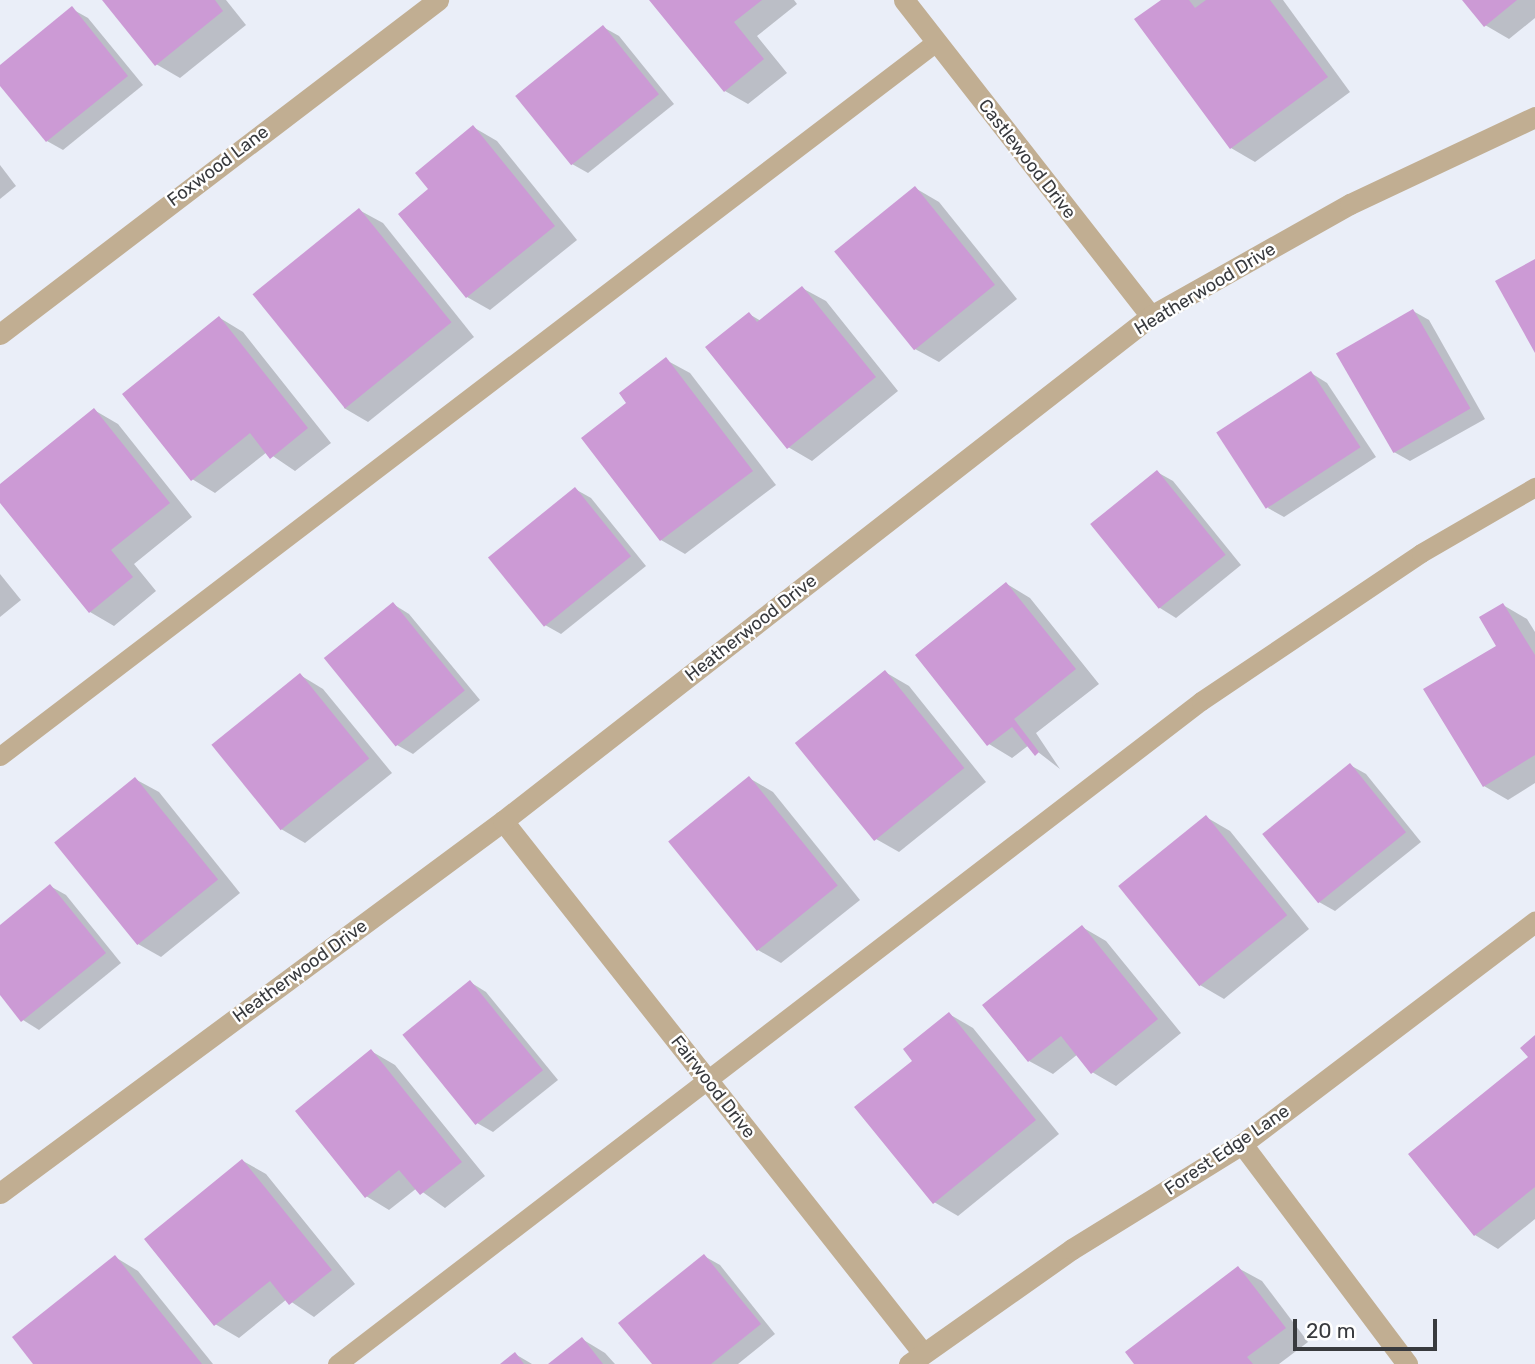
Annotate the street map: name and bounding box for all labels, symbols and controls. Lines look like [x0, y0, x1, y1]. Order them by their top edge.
street label: Castlewood Drive [974, 95, 1080, 223]
street label: Foxwood Lane [163, 121, 273, 211]
street label: Heatherwood Drive [1130, 238, 1280, 340]
street label: Heatherwood Drive [681, 570, 821, 686]
street label: Heatherwood Drive [229, 915, 371, 1027]
street label: Fairwood Drive [666, 1031, 760, 1143]
street label: Forest Edge Lane [1161, 1100, 1293, 1200]
scale bar [1297, 1304, 1440, 1348]
text: 20 m [1306, 1318, 1355, 1343]

